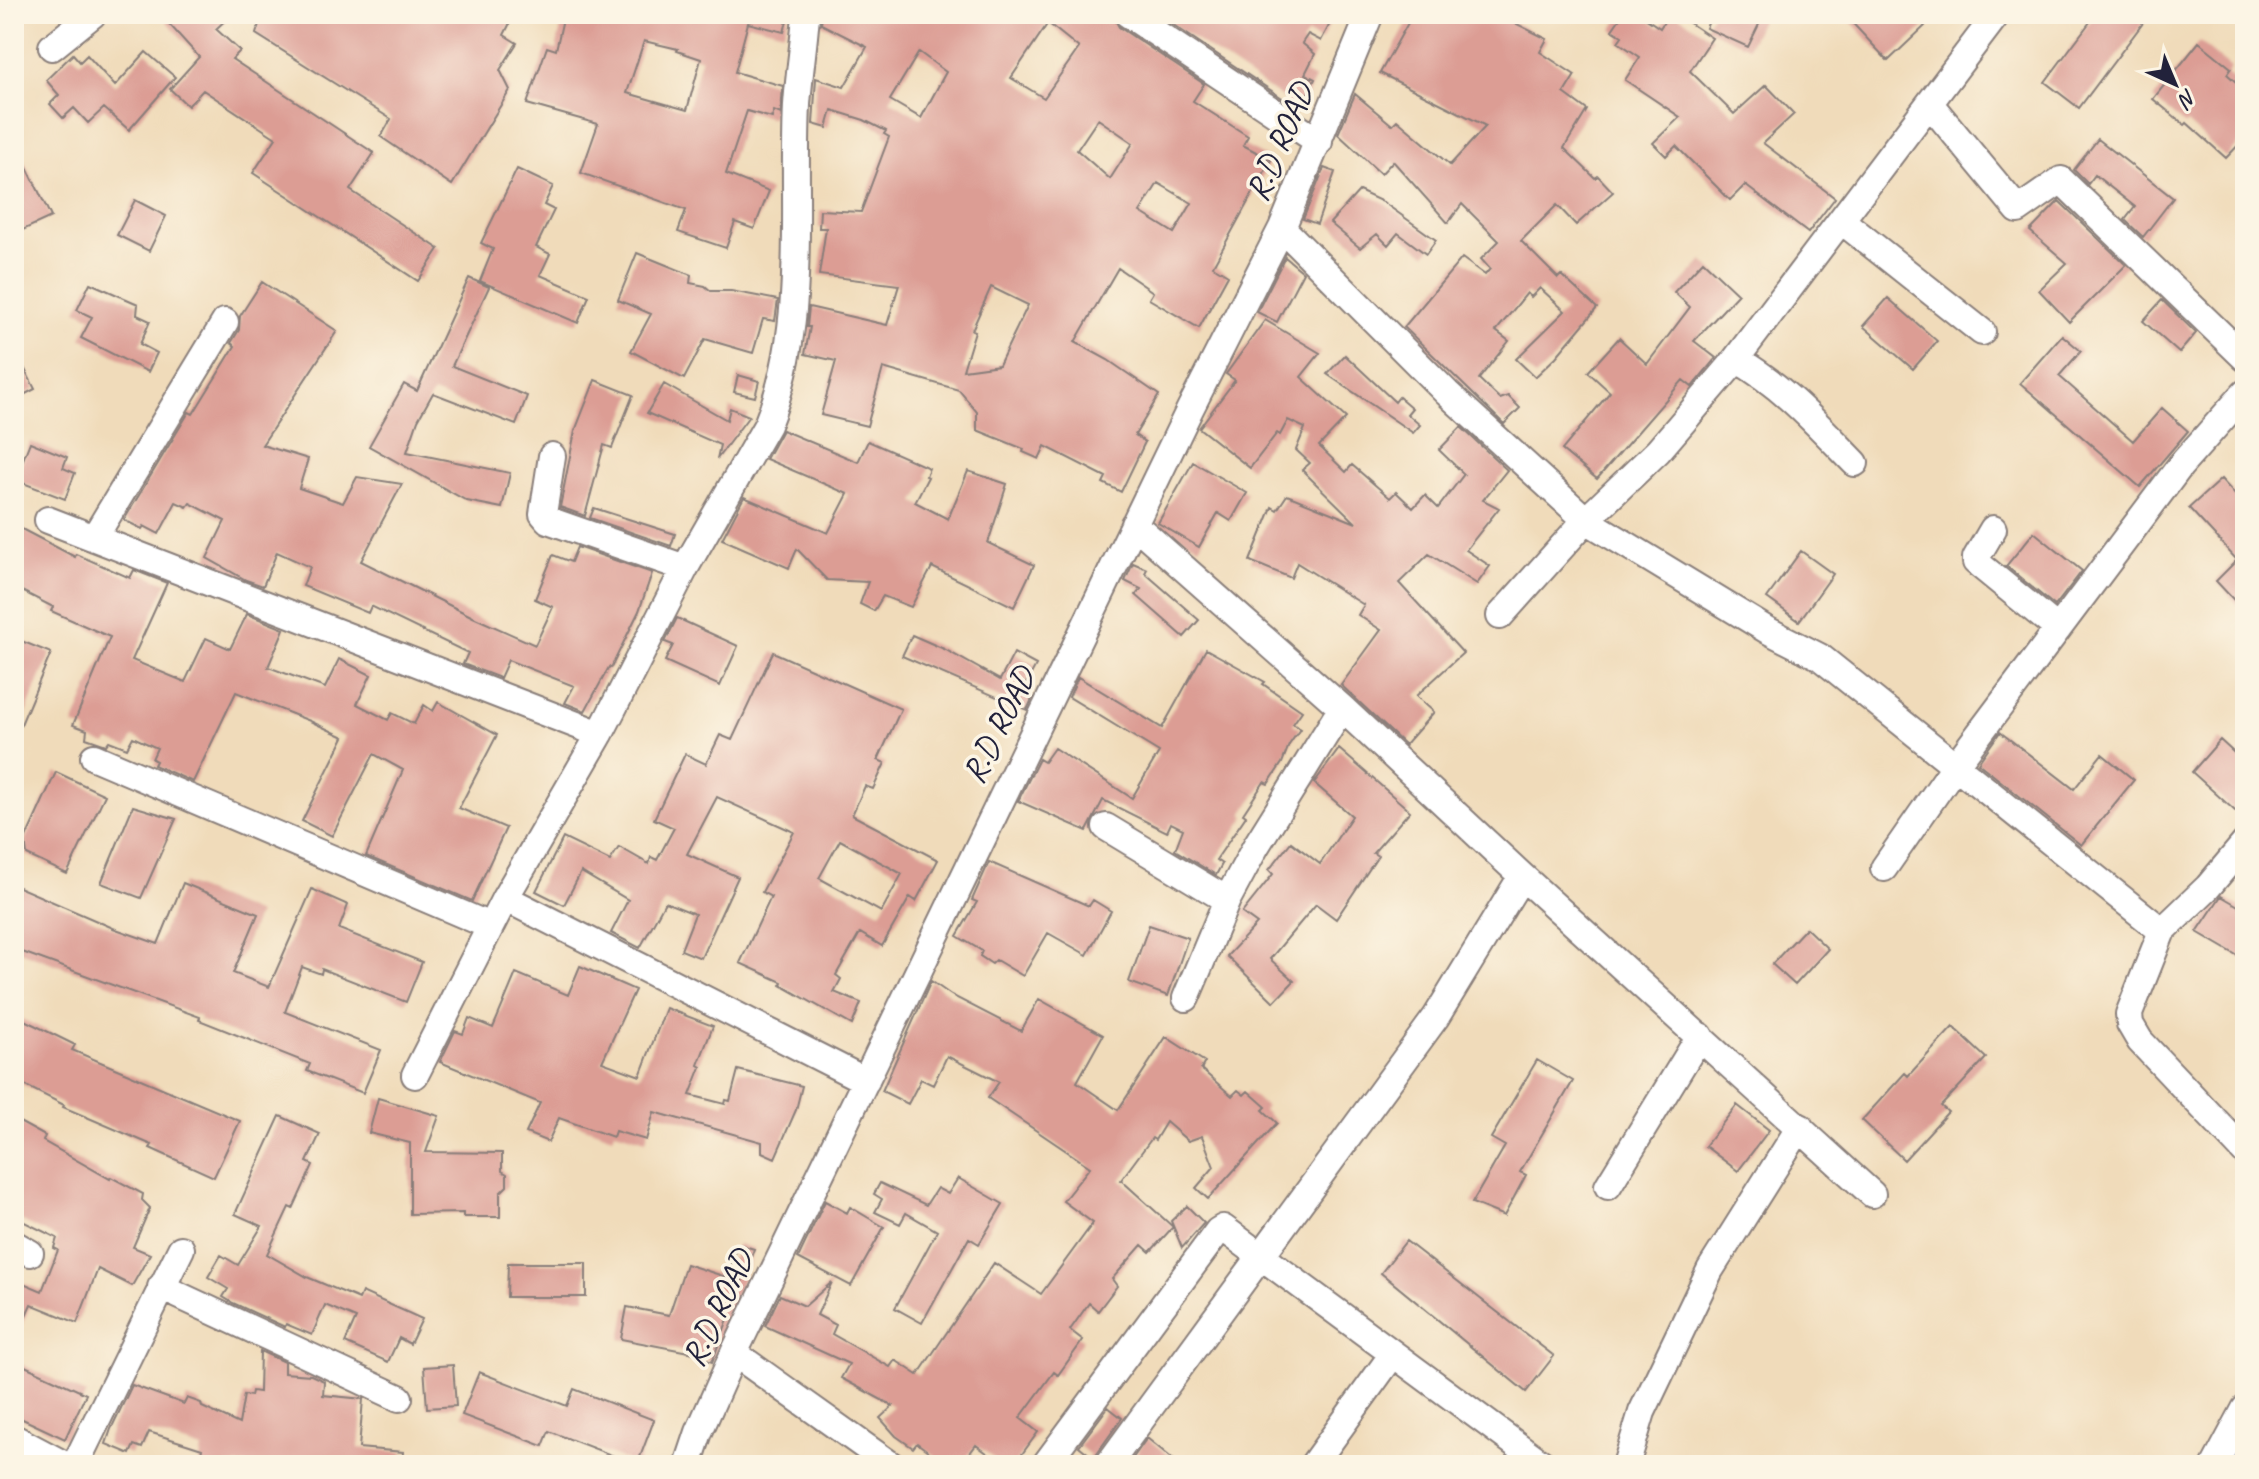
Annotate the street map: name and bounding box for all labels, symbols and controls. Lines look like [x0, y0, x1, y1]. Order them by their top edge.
north arrow [2135, 44, 2215, 124]
street label: R.D ROAD [1235, 74, 1324, 207]
text: N [2171, 83, 2203, 115]
street label: R.D ROAD [952, 657, 1046, 790]
street label: R.D ROAD [671, 1240, 764, 1373]

